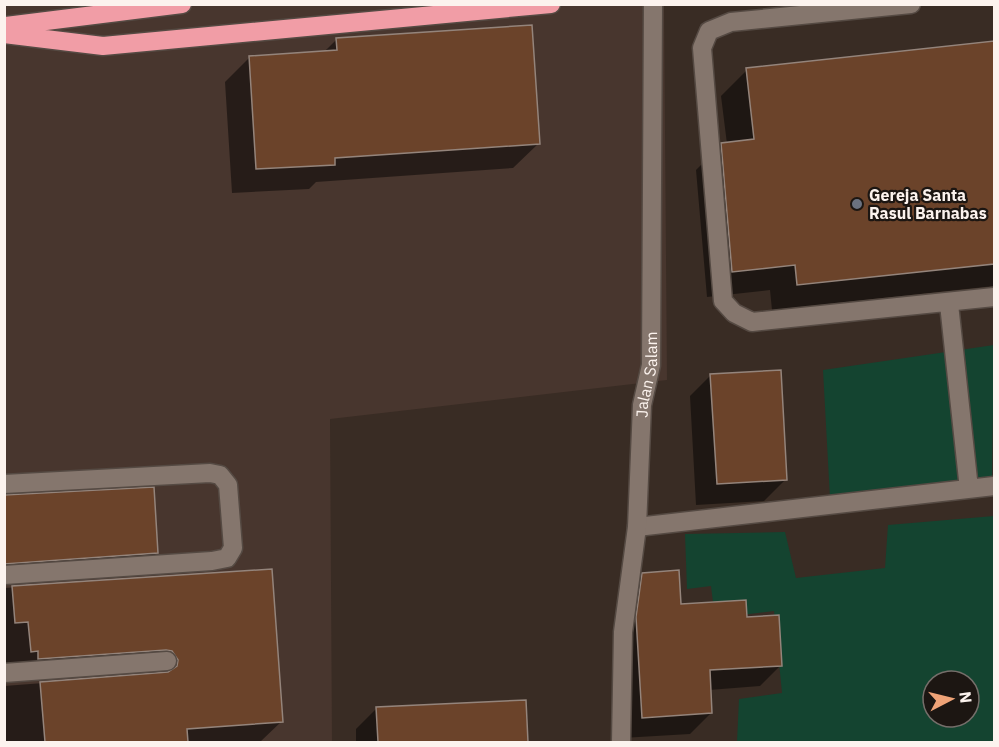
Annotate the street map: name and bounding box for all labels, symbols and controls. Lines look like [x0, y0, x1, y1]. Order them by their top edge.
place label: Gereja Santa Rasul Barnabas [869, 185, 987, 223]
marker: Gereja Santa Rasul Barnabas [850, 197, 864, 211]
street label: Jalan Salam [631, 331, 661, 418]
north arrow [921, 669, 981, 729]
text: N [955, 690, 977, 704]

